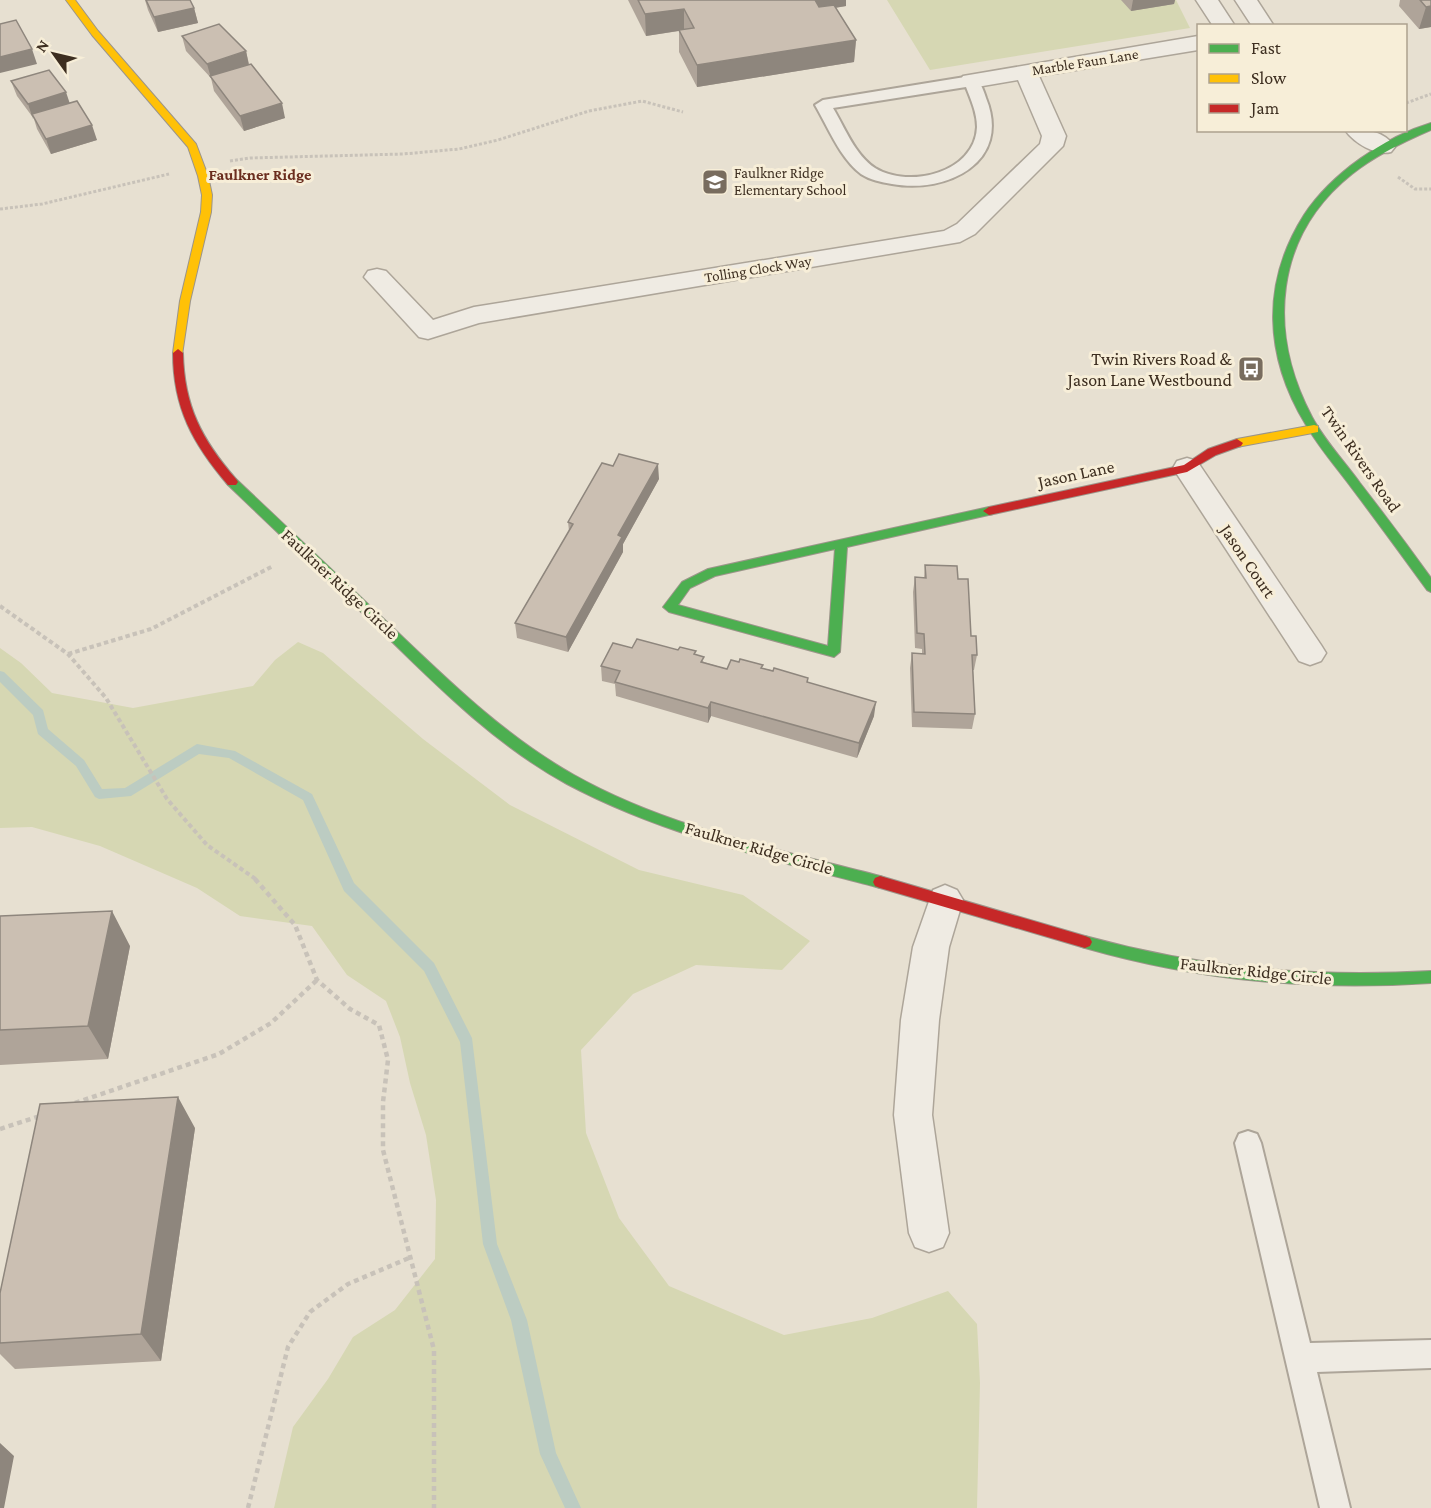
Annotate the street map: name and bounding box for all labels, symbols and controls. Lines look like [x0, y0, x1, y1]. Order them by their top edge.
north arrow [24, 24, 84, 84]
legend [1197, 24, 1407, 132]
text: N [32, 37, 52, 55]
text: Fast [1251, 38, 1282, 58]
street label: Marble Faun Lane [1031, 46, 1140, 78]
text: Slow [1251, 68, 1287, 88]
text: Jam [1249, 98, 1280, 118]
place label: Faulkner Ridge Elementary School [734, 165, 846, 199]
district label: Faulkner Ridge [209, 166, 312, 183]
school or university icon: Faulkner Ridge Elementary School [700, 167, 730, 197]
street label: Tolling Clock Way [703, 253, 813, 286]
place label: Twin Rivers Road & Jason Lane Westbound [1065, 349, 1233, 390]
bus stop icon: Twin Rivers Road & Jason Lane Westbound [1236, 354, 1266, 384]
street label: Twin Rivers Road [1317, 402, 1405, 516]
street label: Jason Lane [1034, 456, 1116, 492]
street label: Jason Court [1215, 519, 1280, 602]
street label: Faulkner Ridge Circle [277, 525, 403, 643]
street label: Faulkner Ridge Circle [683, 817, 835, 879]
street label: Faulkner Ridge Circle [1179, 953, 1333, 989]

